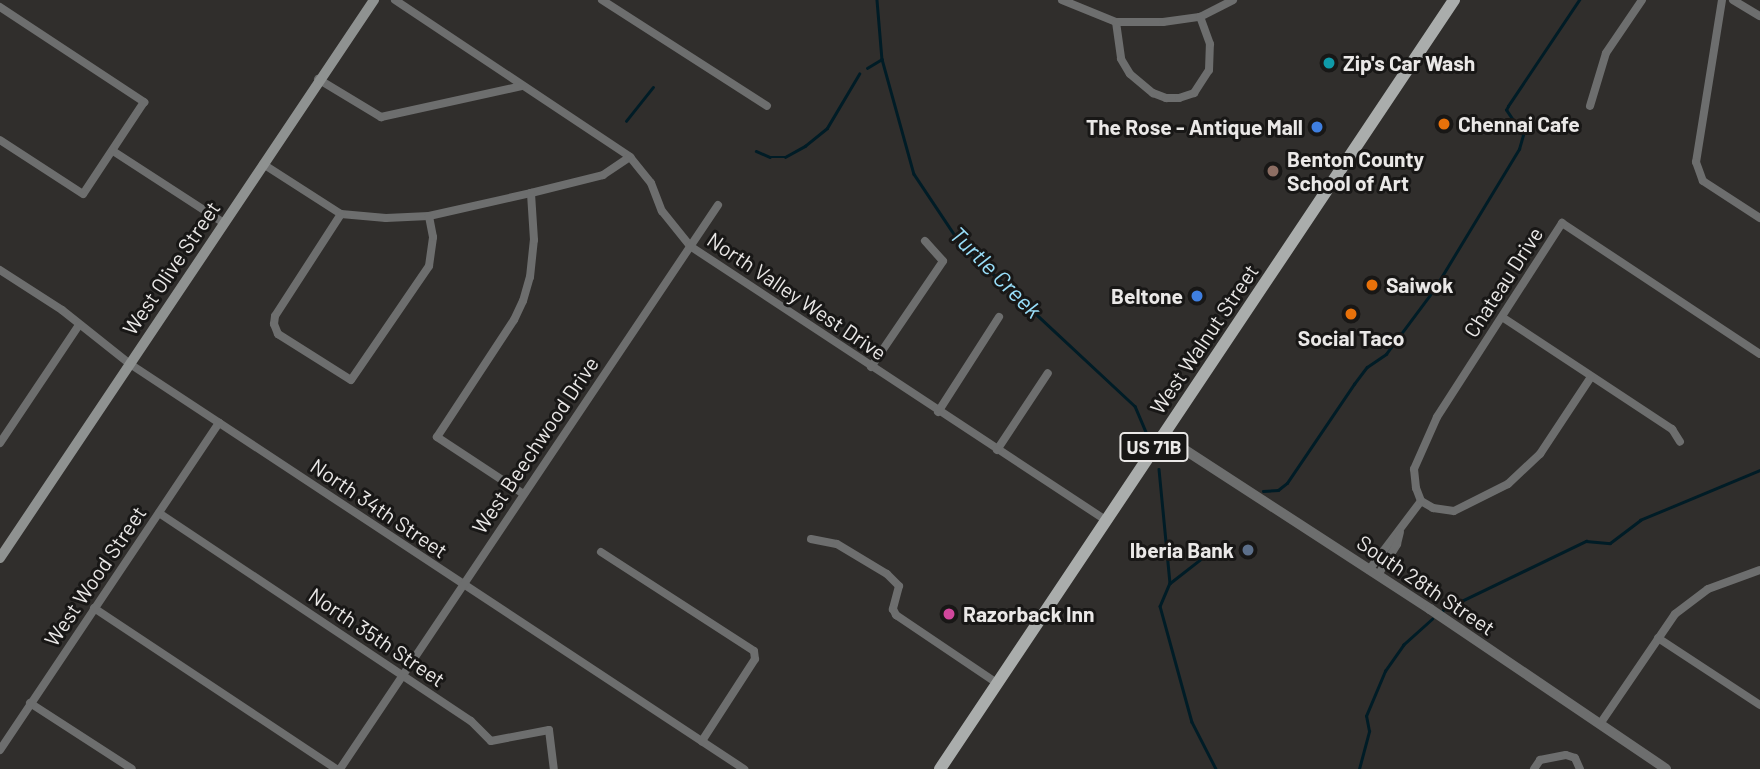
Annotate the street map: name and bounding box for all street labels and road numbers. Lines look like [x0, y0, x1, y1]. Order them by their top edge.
street label: West Olive Street [117, 196, 225, 340]
street label: Chateau Drive [1458, 222, 1548, 342]
street label: North Valley West Drive [703, 227, 891, 365]
street label: West Walnut Street [1145, 259, 1263, 419]
street label: West Beechwood Drive [466, 352, 604, 538]
road number: US 71B [1119, 432, 1189, 462]
street label: North 34th Street [306, 453, 452, 563]
street label: West Wood Street [39, 501, 151, 651]
street label: South 28th Street [1352, 530, 1500, 640]
street label: North 35th Street [304, 582, 450, 692]

